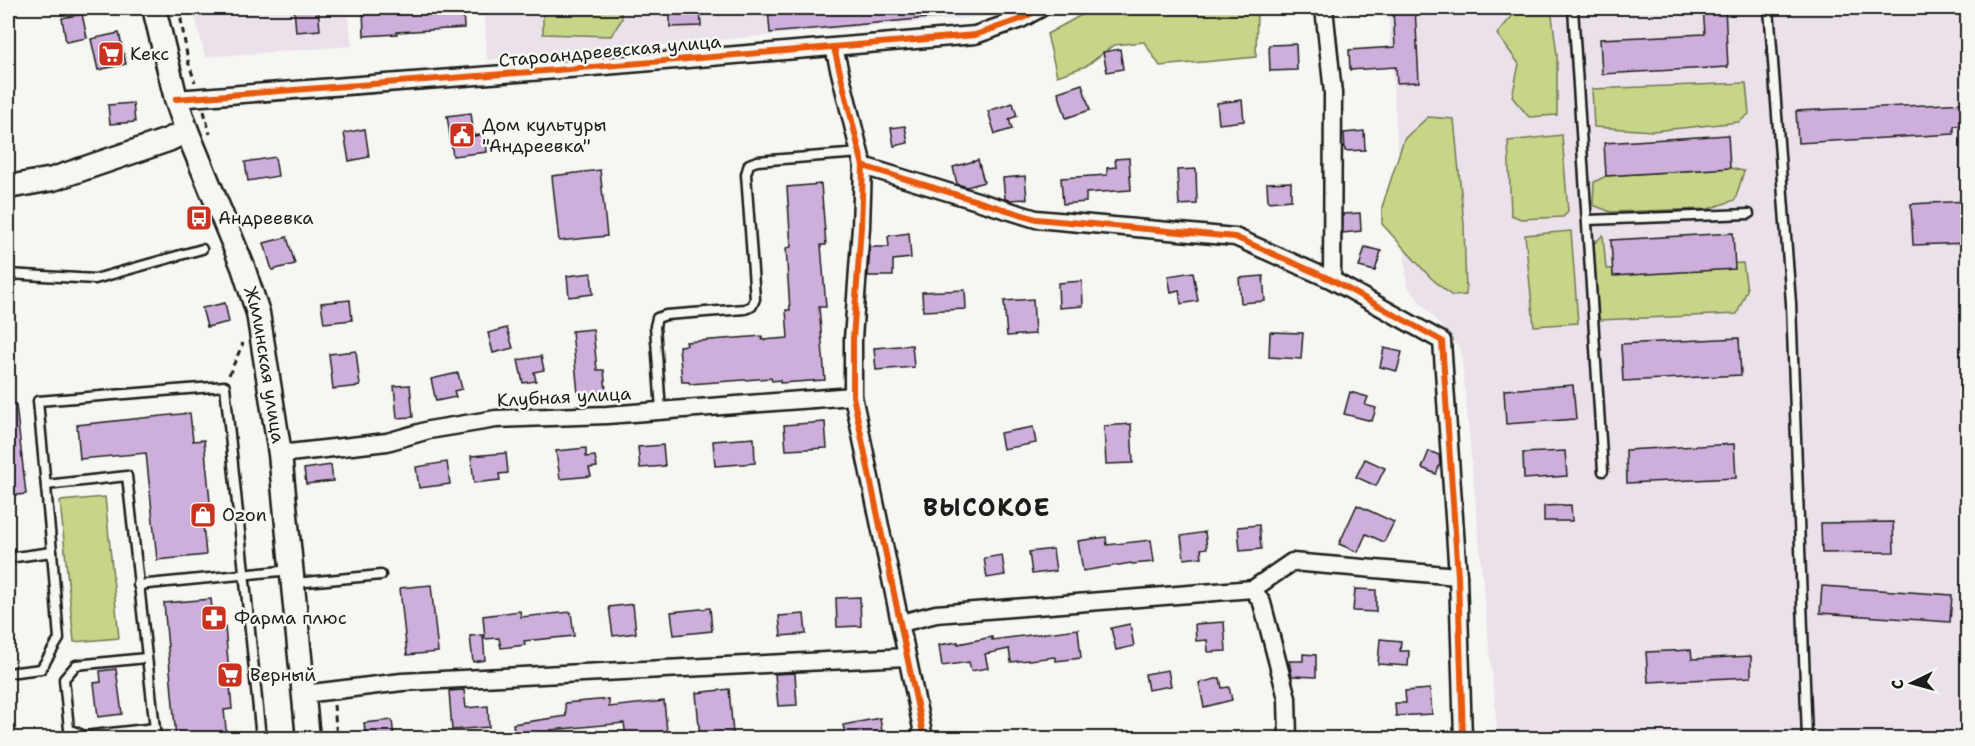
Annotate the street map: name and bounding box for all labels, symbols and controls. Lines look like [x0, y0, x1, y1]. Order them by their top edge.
street label: Староандреевская улица [498, 29, 722, 73]
supermarket icon: Кекс [96, 39, 126, 69]
place label: Кекс [130, 42, 169, 66]
place label: Дом культуры "Андреевка" [482, 113, 607, 158]
public building icon: Дом культуры "Андреевка" [447, 120, 477, 150]
bus stop icon: Андреевка [184, 203, 214, 233]
place label: Андреевка [218, 206, 314, 230]
street label: Жилинская улица [238, 283, 290, 445]
street label: Клубная улица [496, 381, 632, 413]
district label: ВЫСОКОЕ [923, 492, 1051, 524]
shop icon: Ozon [188, 500, 218, 530]
place label: Ozon [222, 503, 267, 527]
pharmacy icon: Фарма плюс [199, 603, 229, 633]
place label: Фарма плюс [234, 606, 347, 630]
north arrow [1882, 653, 1942, 713]
supermarket icon: Верный [215, 660, 245, 690]
place label: Верный [250, 663, 316, 687]
text: С [1887, 678, 1908, 690]

